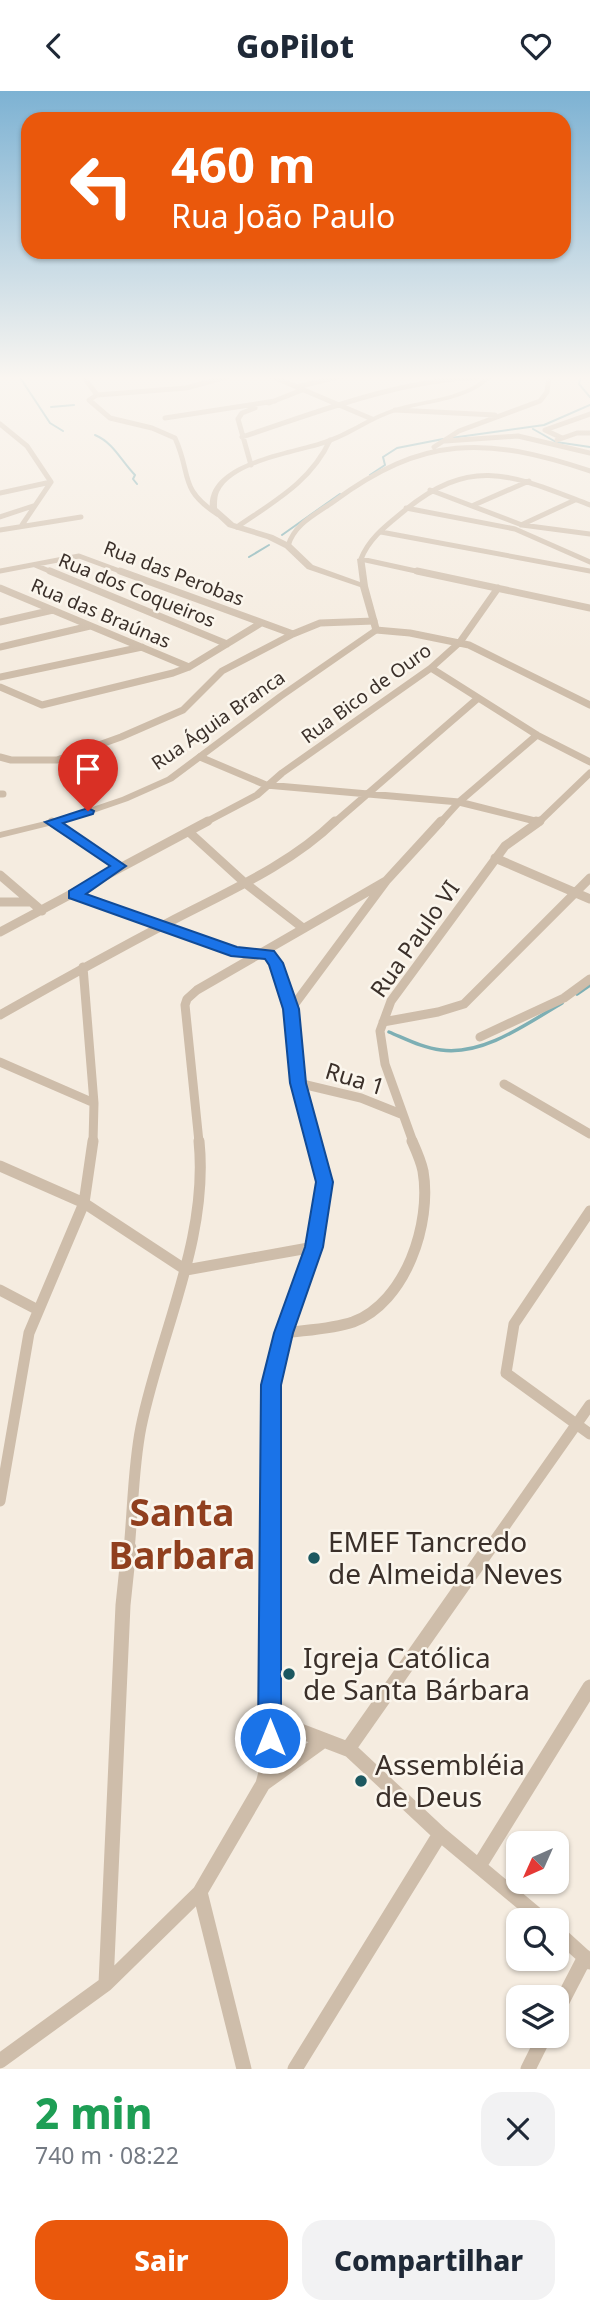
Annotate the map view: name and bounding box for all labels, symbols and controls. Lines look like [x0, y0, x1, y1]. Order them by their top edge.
text: GoPilot [236, 24, 354, 67]
icon: back [35, 27, 73, 65]
icon: heart [517, 27, 555, 65]
text: 460 m [171, 131, 316, 197]
icon: left [56, 140, 147, 231]
text: Rua João Paulo [171, 194, 395, 237]
street label: Rua das Perobas [100, 534, 248, 612]
street label: Rua dos Coqueiros [55, 547, 219, 633]
street label: Rua das Braúnas [27, 572, 175, 654]
street label: Rua Bico de Ouro [296, 637, 436, 749]
street label: Rua Águia Branca [146, 664, 290, 776]
pin [58, 739, 118, 811]
icon: arrive [69, 750, 107, 788]
street label: Rua Paulo VI [362, 874, 466, 1003]
street label: Rua 1 [322, 1054, 389, 1102]
district label: Santa Barbara [109, 1486, 255, 1580]
place label: EMEF Tancredo de Almeida Neves [328, 1522, 563, 1592]
marker: EMEF Tancredo de Almeida Neves [306, 1550, 322, 1566]
place label: Igreja Católica de Santa Bárbara [303, 1638, 530, 1708]
marker: Igreja Católica de Santa Bárbara [281, 1666, 297, 1682]
position arrow [233, 1701, 307, 1775]
place label: Assembléia de Deus [375, 1745, 525, 1815]
marker: Assembléia de Deus [353, 1773, 369, 1789]
north arrow [506, 1831, 569, 1893]
map controls [506, 1831, 569, 2048]
button: search [506, 1908, 569, 1971]
button: layers [506, 1985, 569, 2048]
text: 2 min [35, 2084, 152, 2141]
button: close [481, 2092, 555, 2166]
text: 740 m · 08:22 [35, 2139, 179, 2171]
button: Sair [35, 2220, 288, 2300]
button: Compartilhar [302, 2220, 555, 2300]

